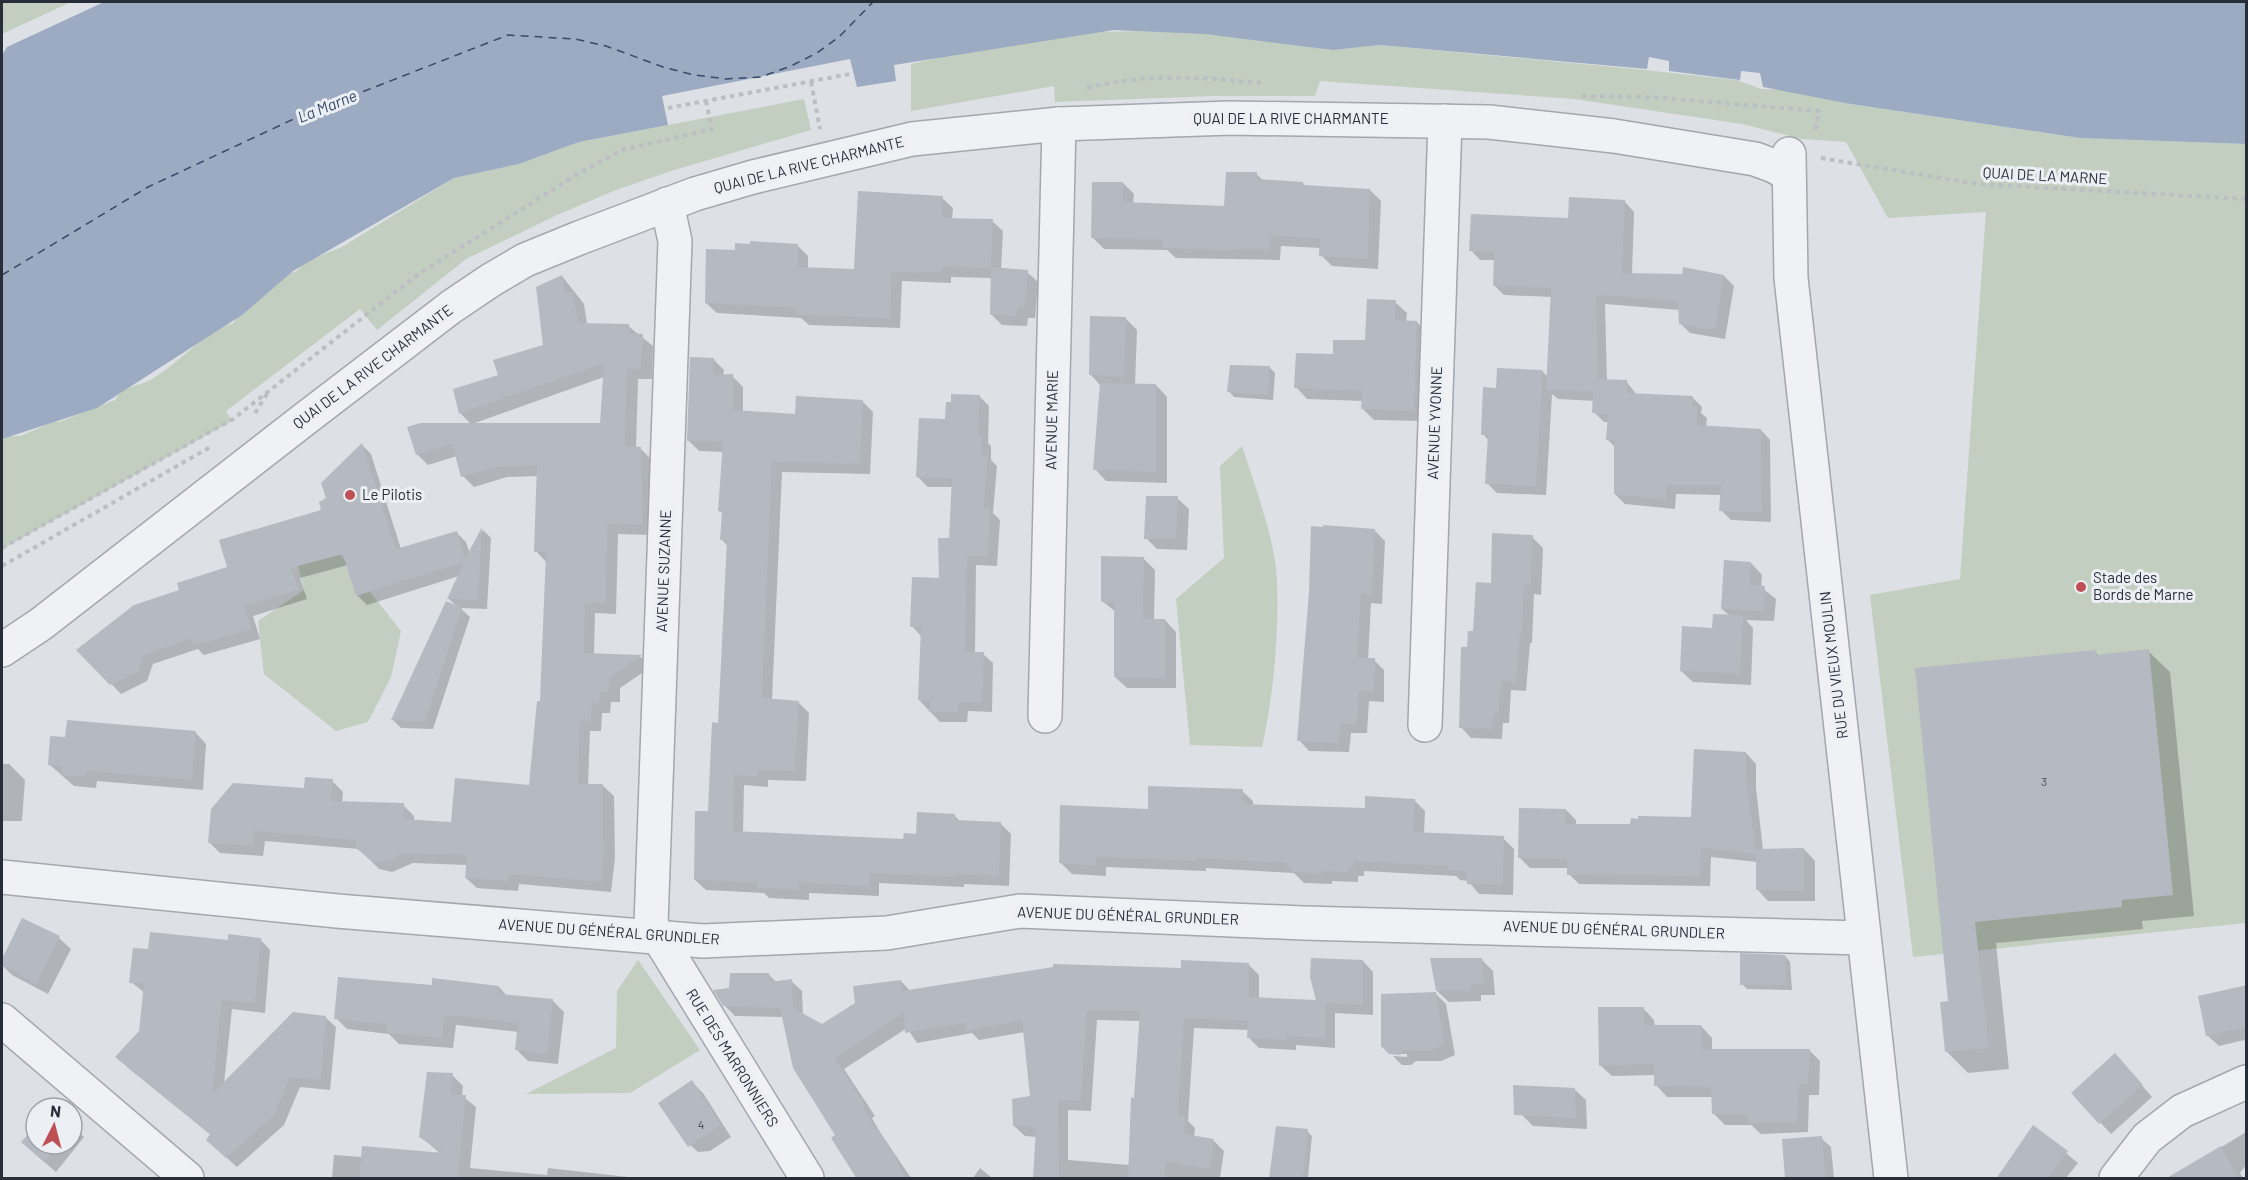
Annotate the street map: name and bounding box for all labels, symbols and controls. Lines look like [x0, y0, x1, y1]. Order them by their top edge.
water label: La Marne [294, 85, 359, 126]
street label: QUAI DE LA RIVE CHARMANTE [1193, 109, 1389, 127]
street label: QUAI DE LA RIVE CHARMANTE [712, 132, 906, 196]
street label: QUAI DE LA MARNE [1982, 163, 2108, 187]
street label: QUAI DE LA RIVE CHARMANTE [289, 300, 456, 432]
street label: AVENUE YVONNE [1423, 366, 1445, 480]
street label: AVENUE MARIE [1041, 370, 1061, 470]
place label: Le Pilotis [362, 485, 422, 503]
marker: Le Pilotis [343, 488, 357, 502]
street label: AVENUE SUZANNE [652, 509, 674, 633]
place label: Stade des Bords de Marne [2093, 568, 2193, 603]
marker: Stade des Bords de Marne [2074, 580, 2088, 594]
street label: RUE DU VIEUX MOULIN [1815, 590, 1851, 740]
house number: 3 [2041, 774, 2047, 788]
street label: AVENUE DU GÉNÉRAL GRUNDLER [1017, 902, 1239, 928]
street label: AVENUE DU GÉNÉRAL GRUNDLER [498, 914, 720, 948]
street label: AVENUE DU GÉNÉRAL GRUNDLER [1503, 916, 1725, 942]
street label: RUE DES MARRONNIERS [683, 985, 783, 1130]
north arrow [24, 1096, 84, 1156]
text: N [49, 1101, 62, 1121]
house number: 4 [698, 1117, 704, 1131]

